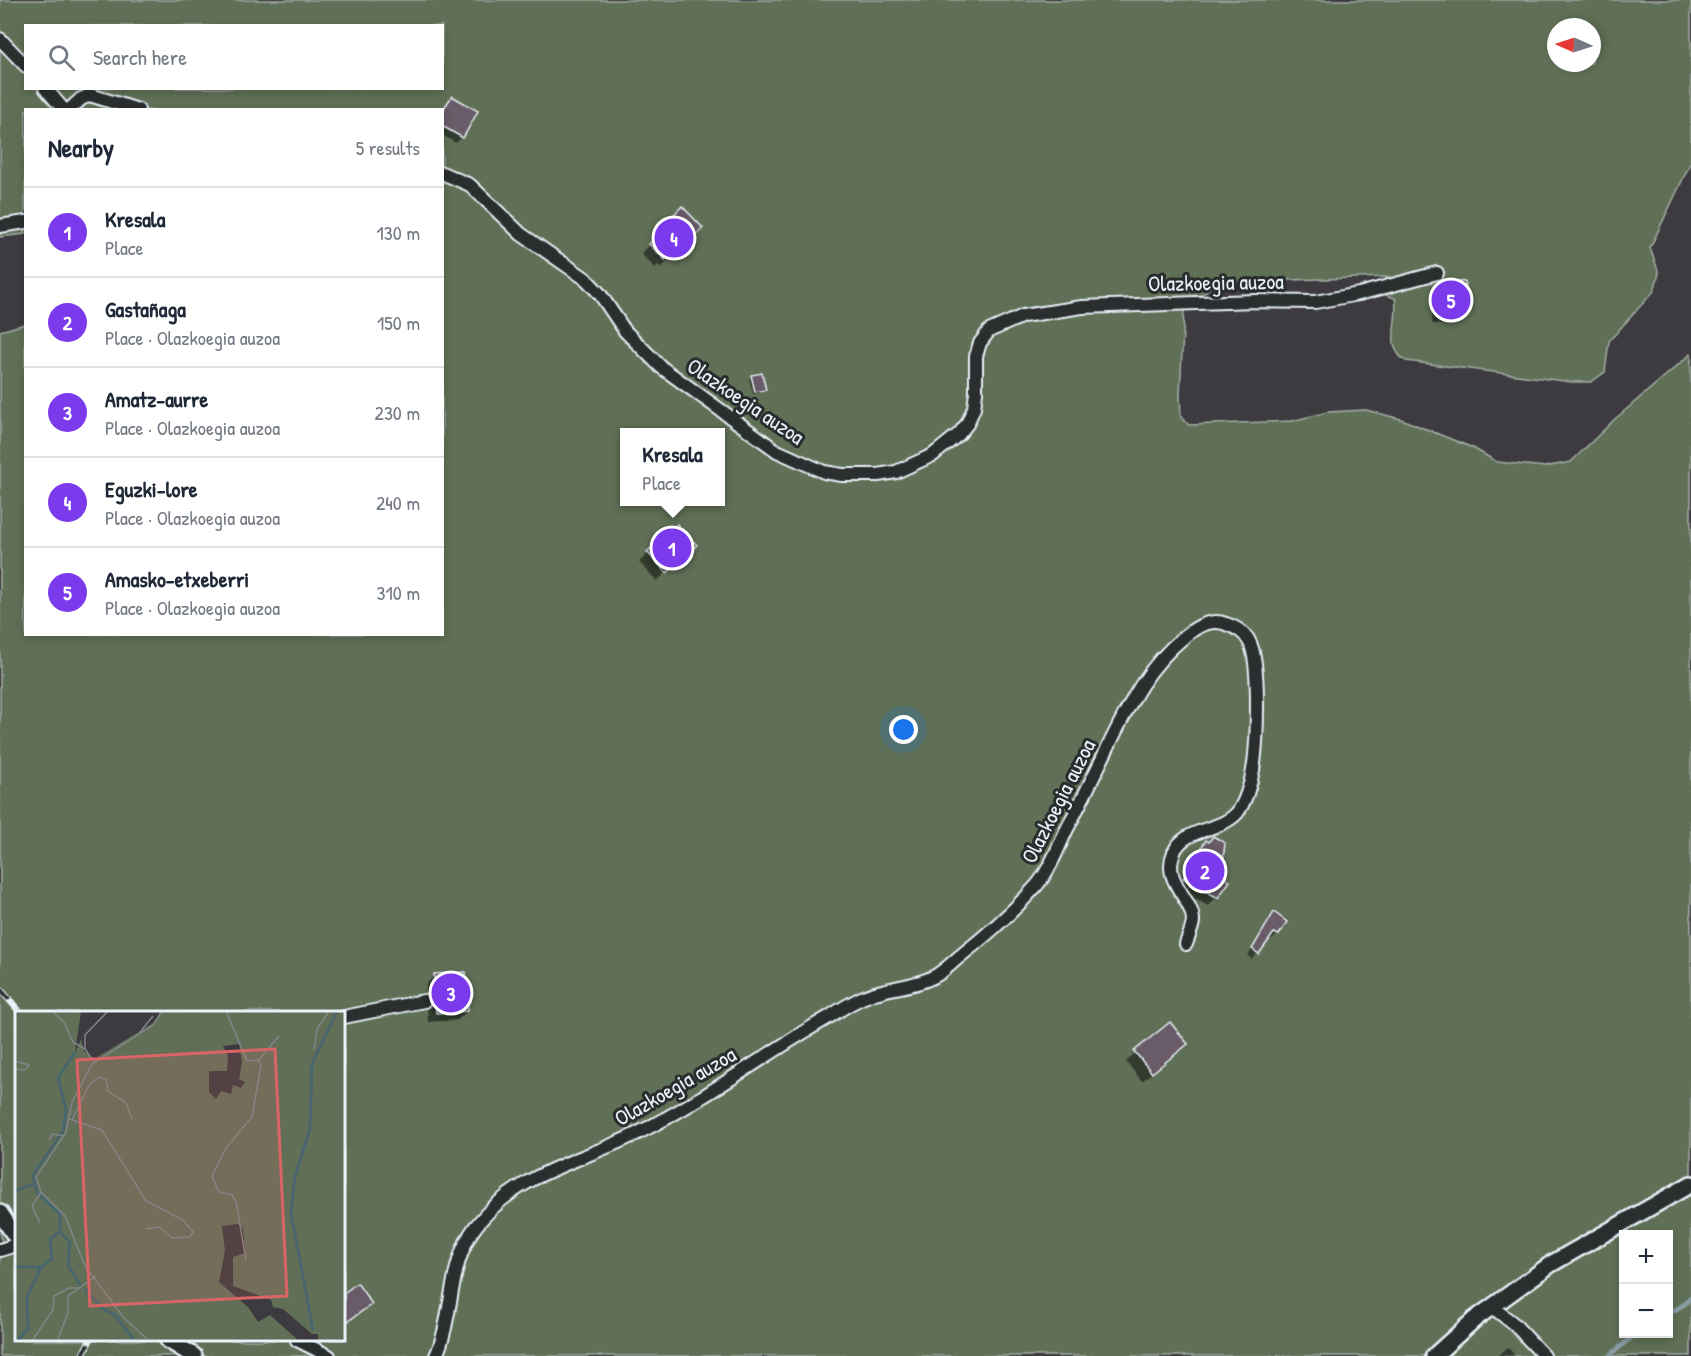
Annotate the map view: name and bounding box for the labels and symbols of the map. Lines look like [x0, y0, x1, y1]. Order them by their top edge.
north arrow [1547, 18, 1601, 72]
pin: 4 [654, 216, 694, 260]
street label: Olazkoegia auzoa [1148, 266, 1284, 298]
pin: 5 [1432, 278, 1470, 322]
street label: Olazkoegia auzoa [681, 351, 811, 452]
pin: 1 [652, 526, 692, 570]
your location [889, 715, 918, 744]
street label: Olazkoegia auzoa [1014, 733, 1102, 868]
pin: 2 [1186, 848, 1224, 894]
pin: 3 [432, 970, 470, 1016]
inset map [15, 1011, 345, 1341]
street label: Olazkoegia auzoa [609, 1039, 742, 1133]

